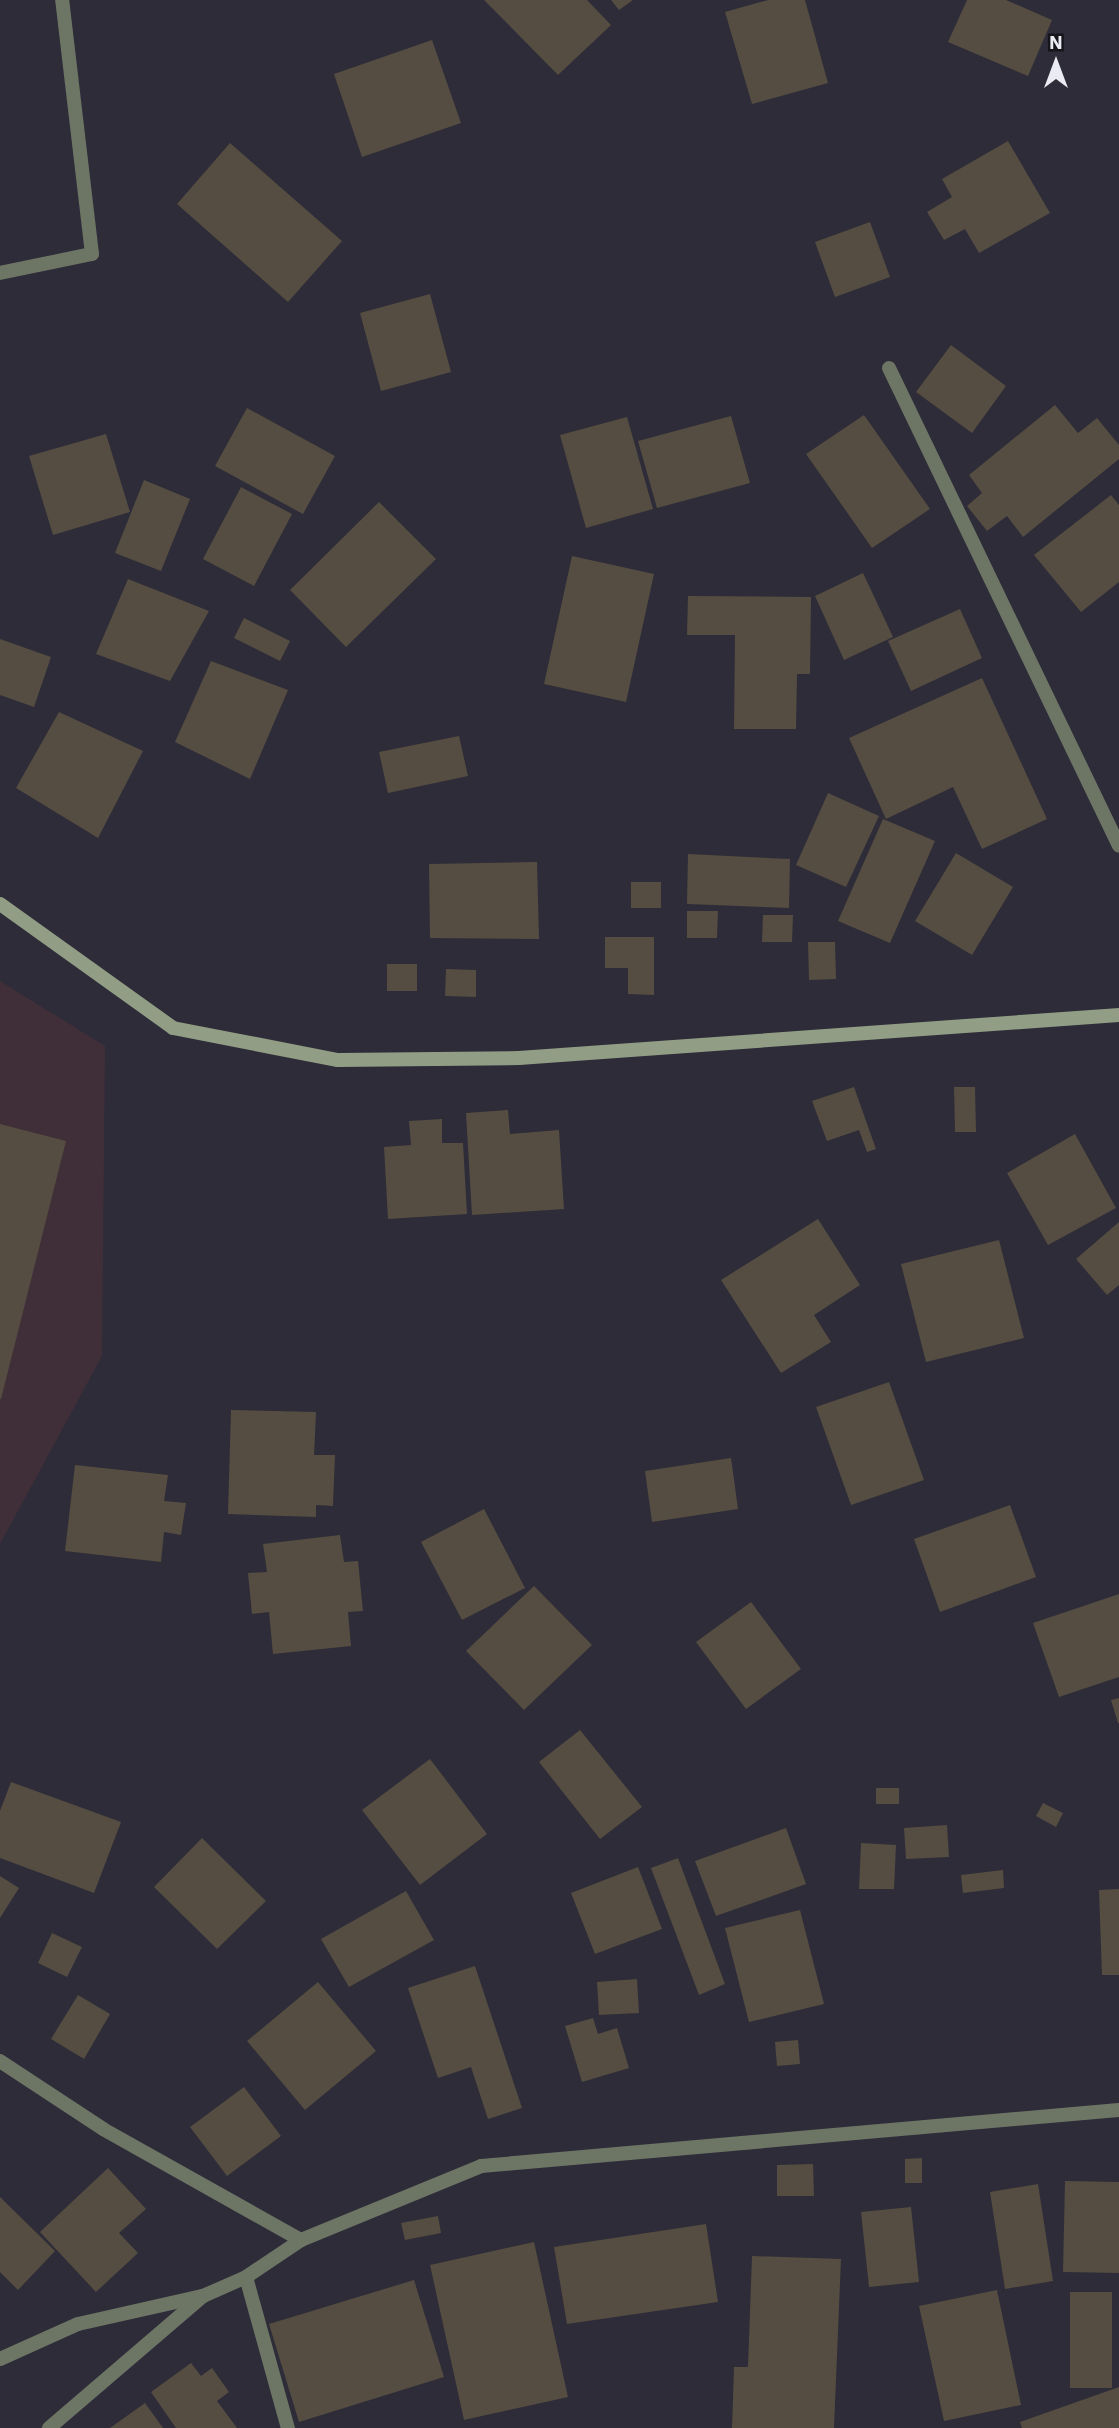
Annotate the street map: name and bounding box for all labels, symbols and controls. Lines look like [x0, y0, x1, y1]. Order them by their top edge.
north arrow [1021, 28, 1091, 98]
text: N [1049, 30, 1063, 54]

